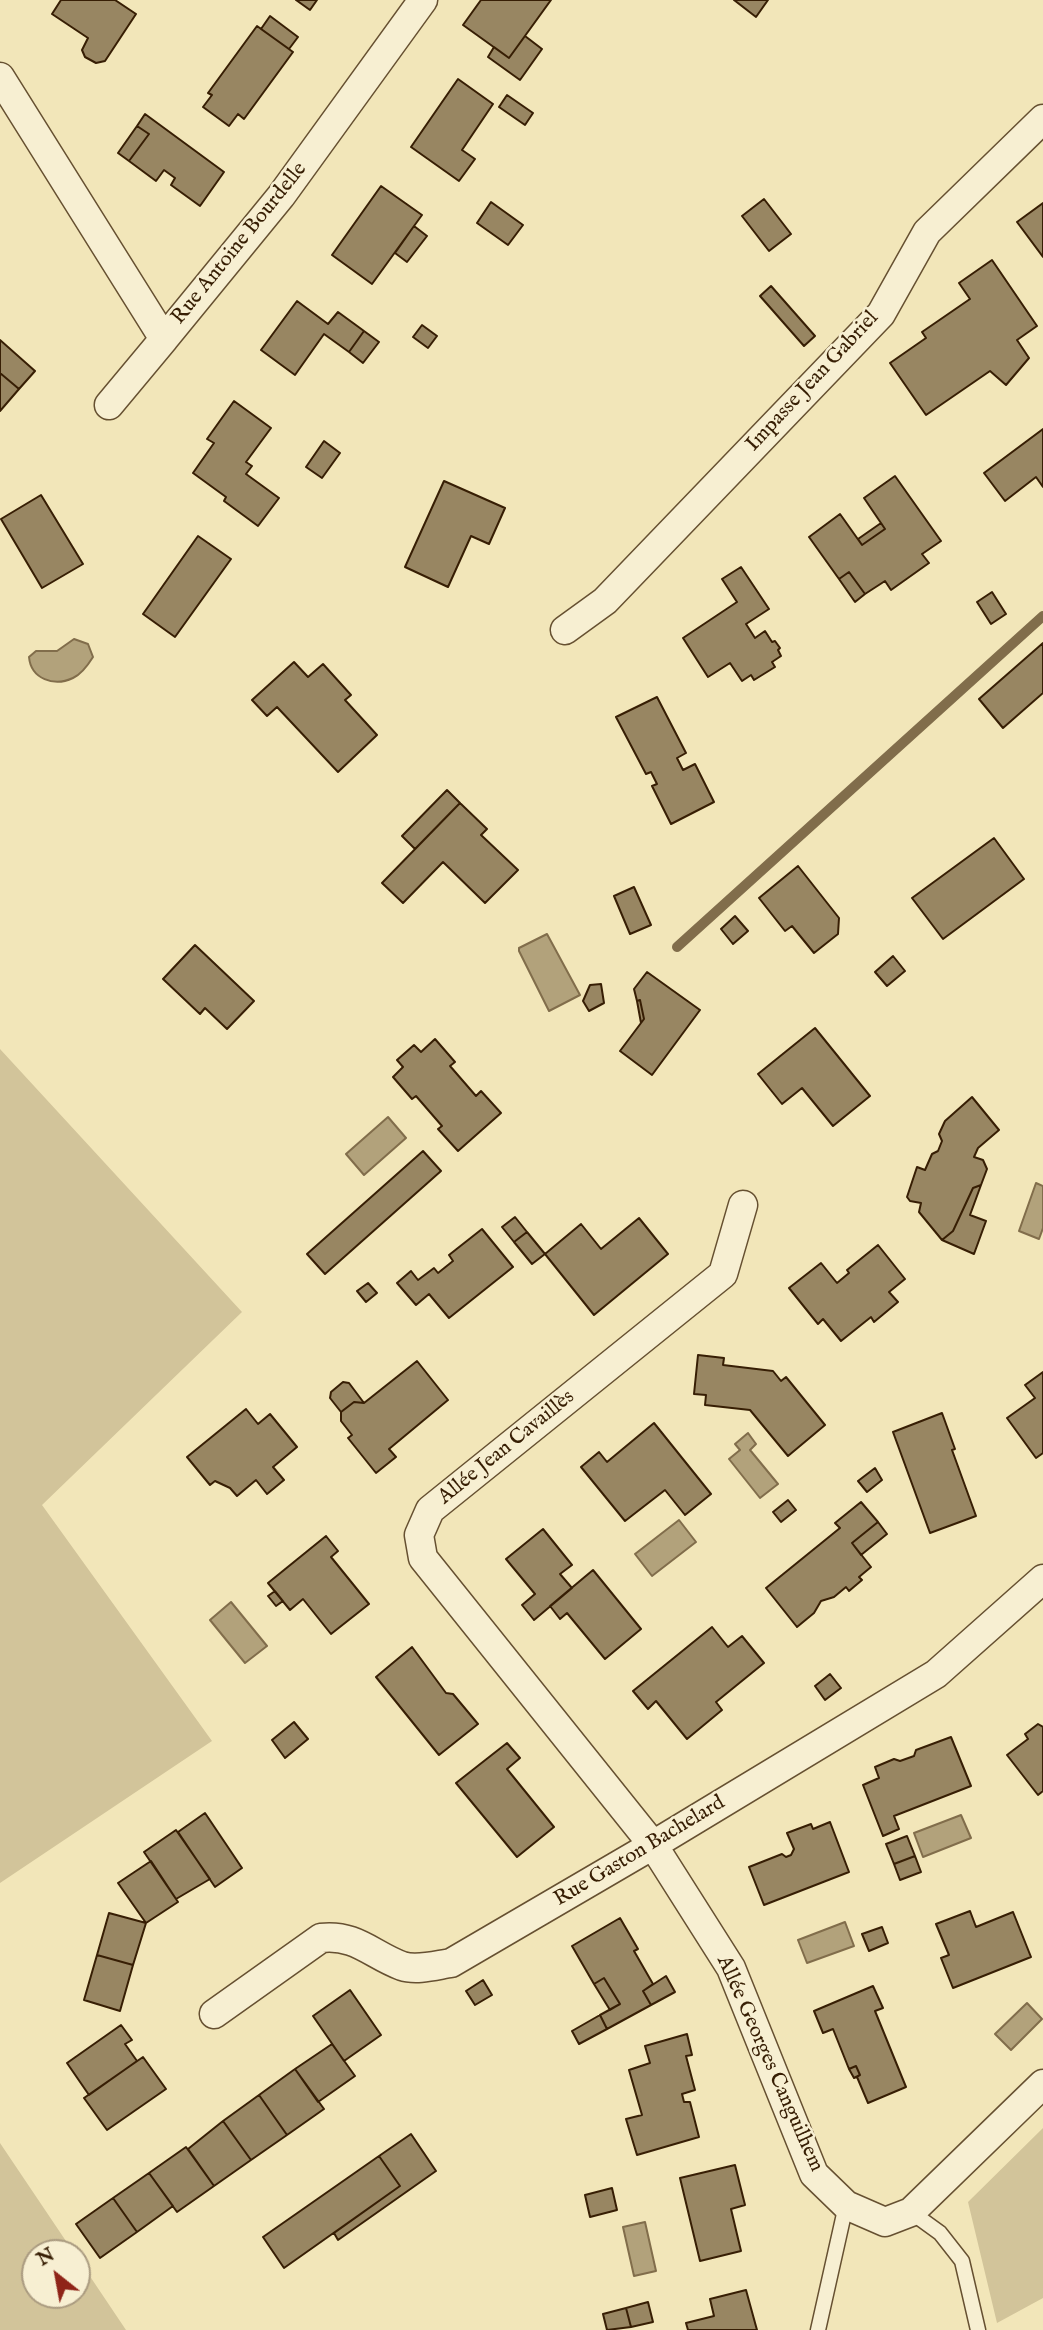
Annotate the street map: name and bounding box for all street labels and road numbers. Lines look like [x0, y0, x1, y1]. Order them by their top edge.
street label: Rue Antoine Bourdelle [167, 158, 313, 330]
street label: Impasse Jean Gabriel [741, 307, 885, 457]
street label: Allée Jean Cavaillès [434, 1385, 580, 1511]
street label: Rue Gaston Bachelard [550, 1791, 730, 1913]
street label: Allée Georges Canguilhem [710, 1952, 828, 2176]

